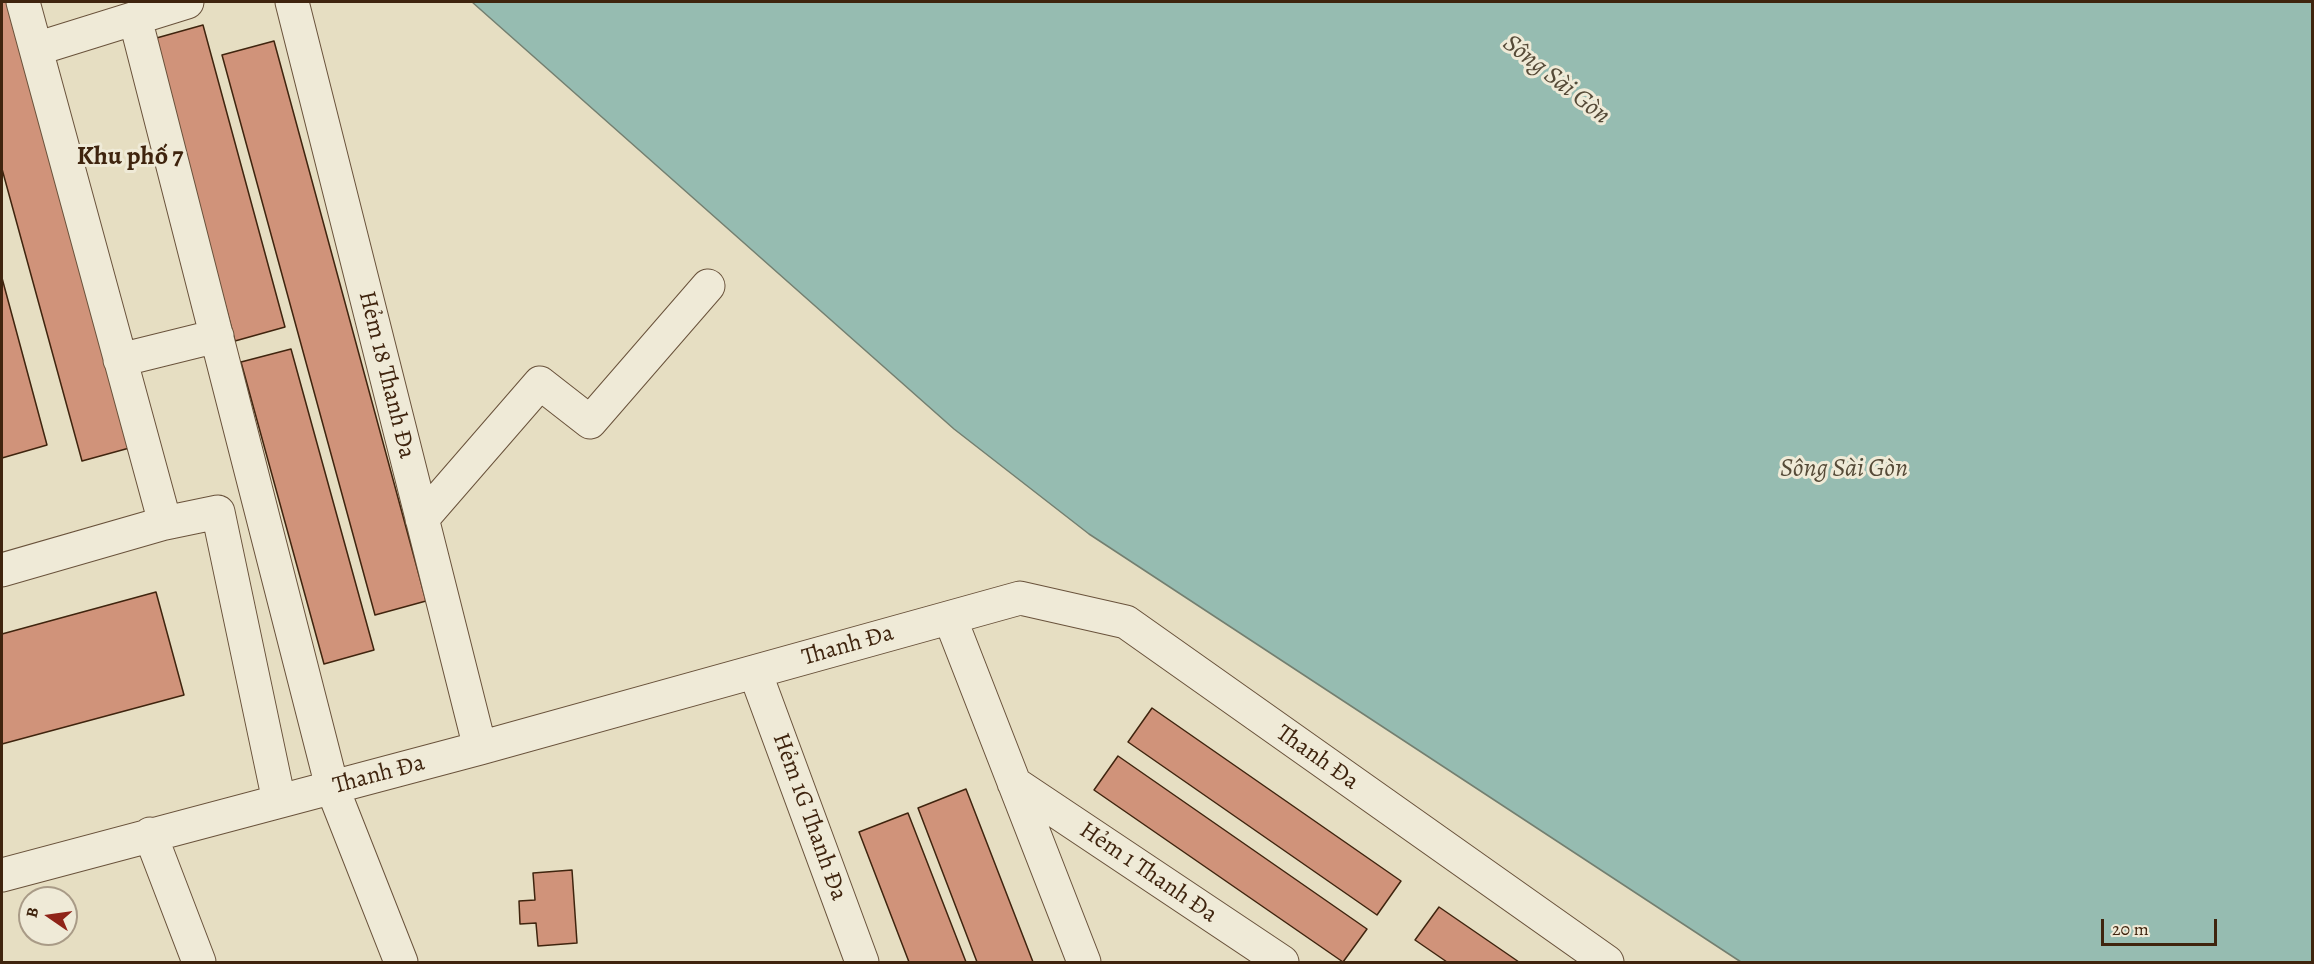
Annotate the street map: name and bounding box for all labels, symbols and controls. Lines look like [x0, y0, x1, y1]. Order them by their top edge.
water label: Sông Sài Gòn [1496, 28, 1616, 132]
district label: Khu phố 7 [77, 142, 183, 174]
street label: Hẻm 18 Thanh Đa [351, 288, 421, 462]
water label: Sông Sài Gòn [1780, 454, 1908, 486]
street label: Thanh Đa [799, 619, 897, 673]
street label: Thanh Đa [1270, 719, 1364, 797]
street label: Hẻm 1G Thanh Đa [765, 729, 853, 905]
street label: Thanh Đa [330, 749, 428, 801]
street label: Hẻm 1 Thanh Đa [1074, 816, 1222, 930]
north arrow [18, 886, 78, 946]
text: B [21, 905, 44, 920]
scale bar [2104, 907, 2220, 945]
text: 20 m [2112, 917, 2149, 941]

